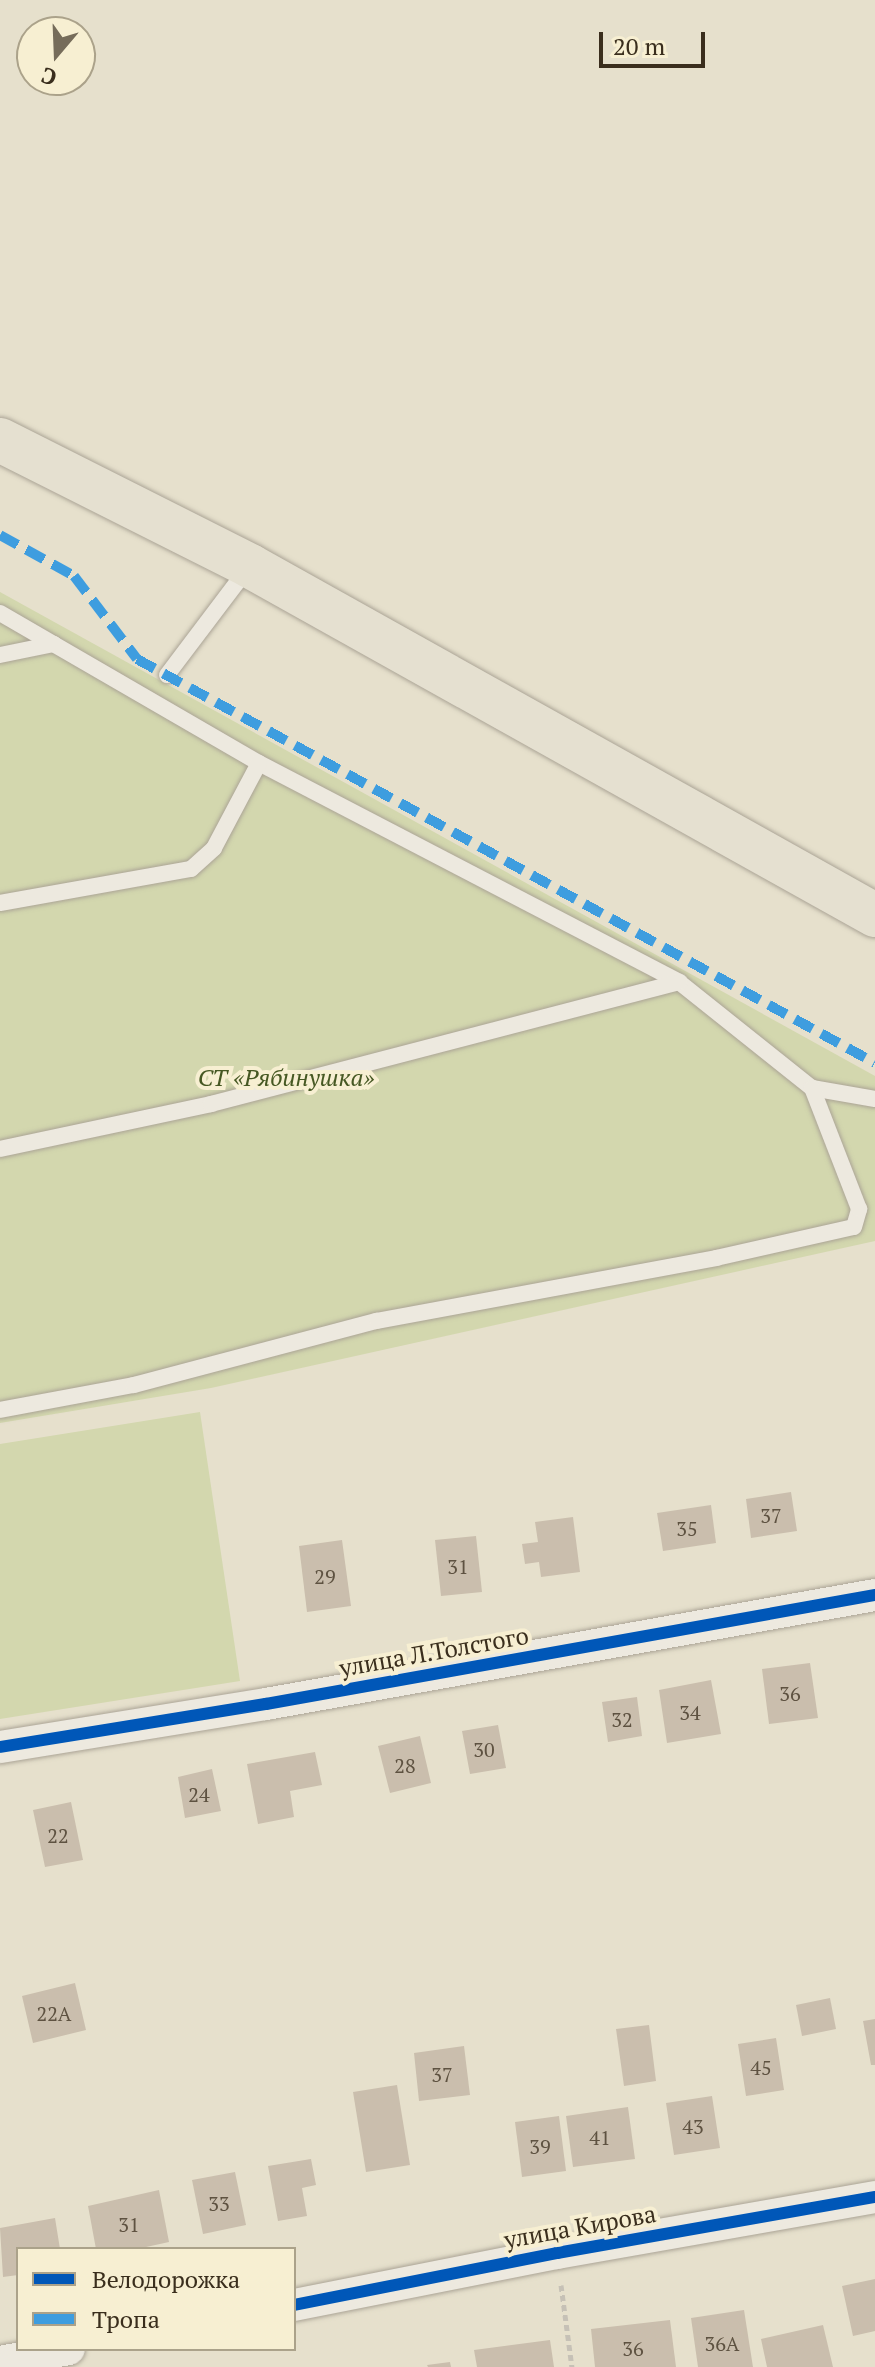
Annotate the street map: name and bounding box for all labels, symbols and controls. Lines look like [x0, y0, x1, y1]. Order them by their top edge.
north arrow [16, 16, 96, 96]
scale bar [603, 16, 709, 66]
text: 20 m [613, 30, 665, 62]
text: С [37, 61, 60, 93]
park label: СТ «Рябинушка» [198, 1064, 374, 1092]
house number: 37 [760, 1503, 782, 1527]
house number: 35 [676, 1516, 698, 1540]
house number: 31 [447, 1554, 469, 1578]
house number: 29 [314, 1564, 336, 1588]
street label: улица Л.Толстого [337, 1621, 531, 1683]
house number: 36 [779, 1681, 801, 1705]
house number: 34 [679, 1700, 701, 1724]
house number: 32 [611, 1707, 633, 1731]
house number: 30 [473, 1737, 495, 1761]
house number: 28 [394, 1753, 416, 1777]
house number: 24 [188, 1782, 210, 1806]
house number: 22 [47, 1823, 69, 1847]
house number: 22А [37, 2001, 71, 2025]
house number: 45 [750, 2055, 772, 2079]
house number: 37 [431, 2062, 453, 2086]
house number: 43 [682, 2114, 704, 2138]
house number: 41 [589, 2125, 611, 2149]
house number: 39 [529, 2134, 551, 2158]
house number: 33 [208, 2191, 230, 2215]
street label: улица Кирова [502, 2199, 658, 2255]
house number: 31 [118, 2212, 140, 2236]
legend [16, 2247, 296, 2351]
text: Велодорожка [92, 2263, 240, 2295]
text: Тропа [92, 2303, 160, 2335]
house number: 36А [705, 2331, 739, 2355]
house number: 36 [622, 2336, 644, 2360]

